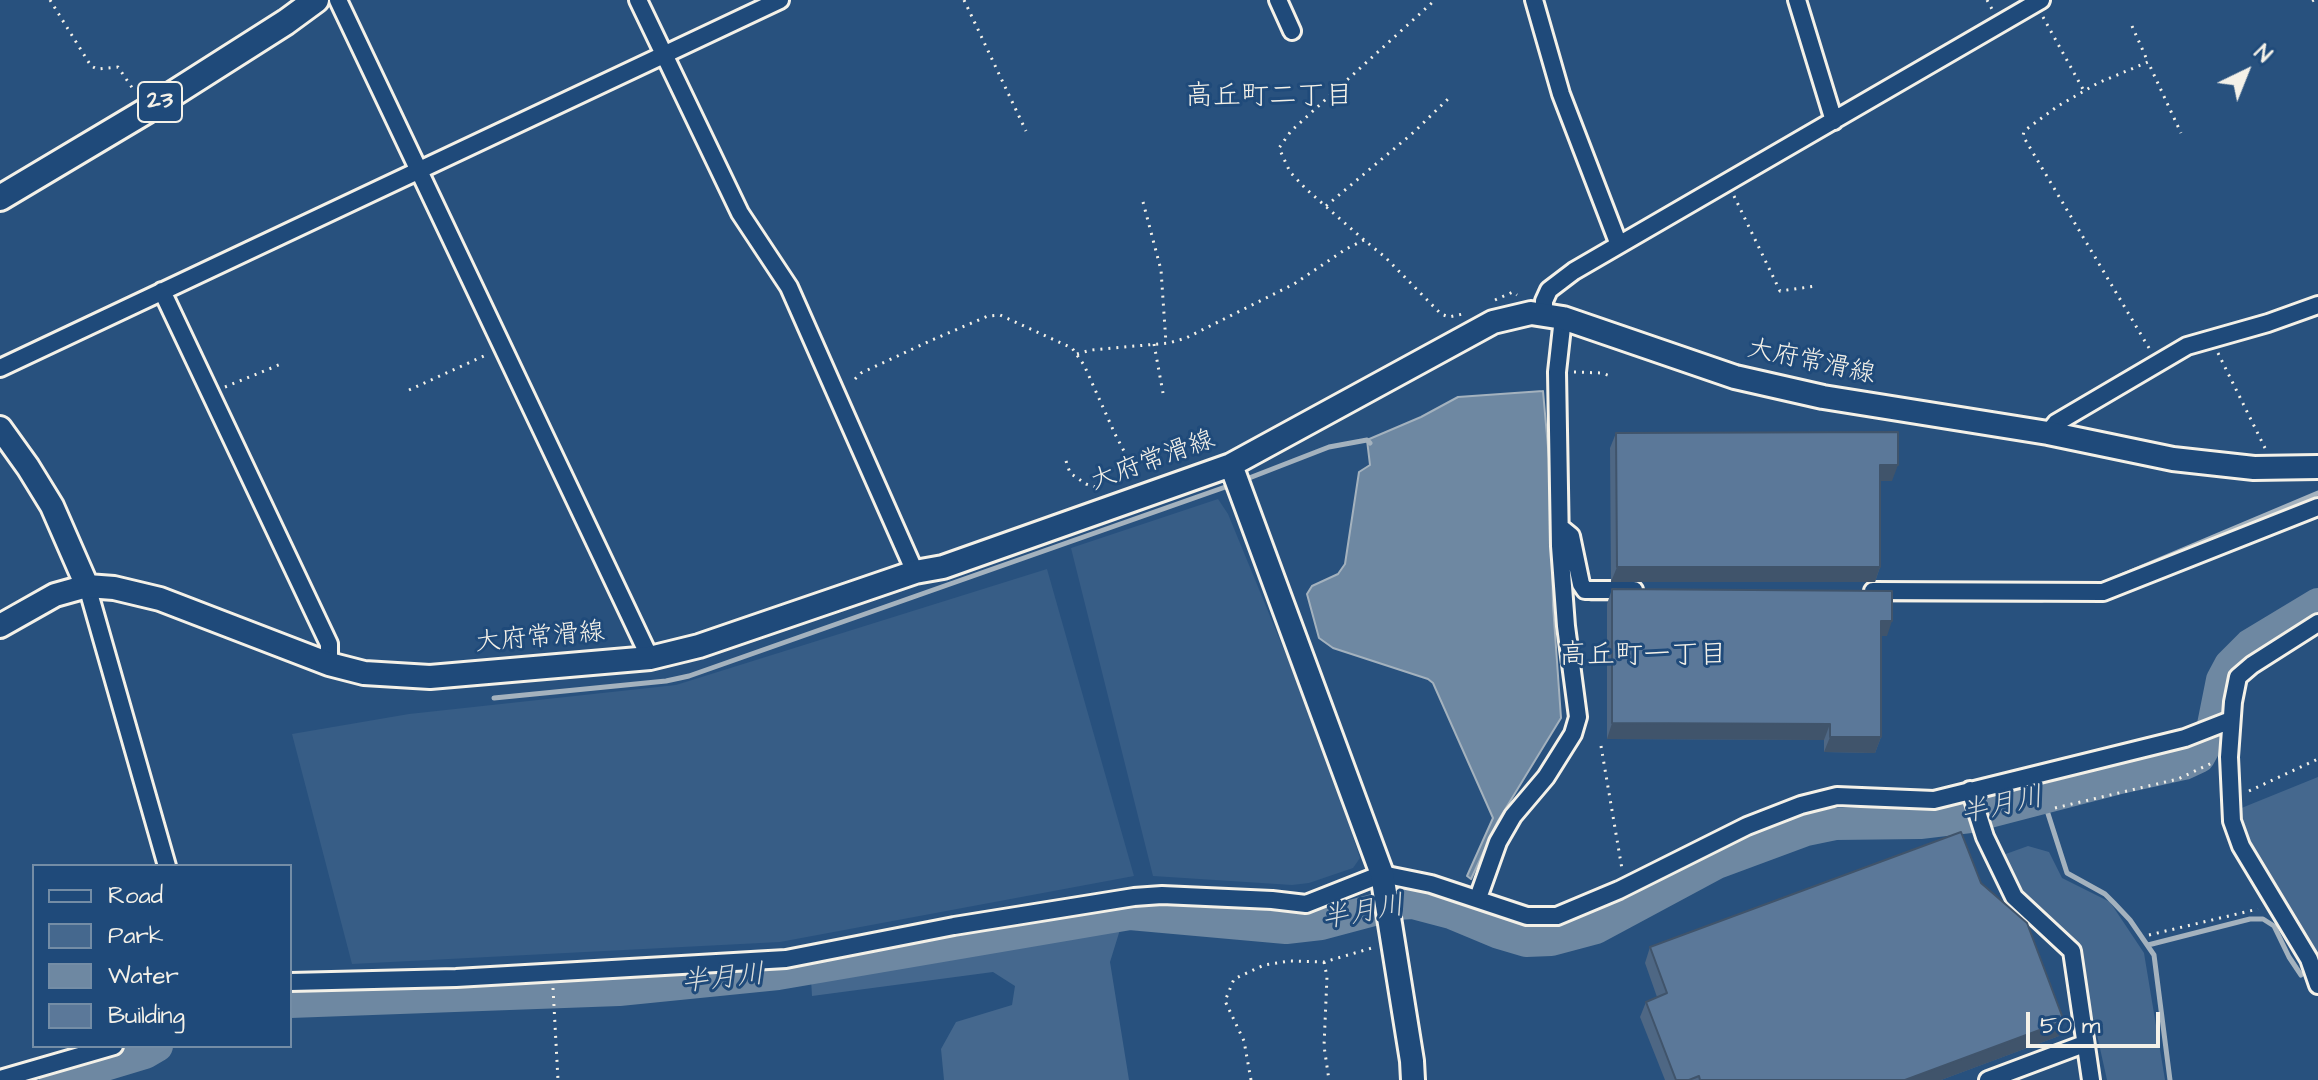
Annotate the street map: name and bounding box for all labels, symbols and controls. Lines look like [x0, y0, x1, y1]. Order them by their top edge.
north arrow [2206, 32, 2286, 112]
text: N [2247, 38, 2278, 70]
district label: 高丘町二丁目 [1185, 81, 1353, 115]
road number: 23 [138, 82, 182, 122]
street label: 大府常滑線 [1744, 334, 1878, 392]
street label: 大府常滑線 [1087, 425, 1219, 499]
street label: 大府常滑線 [474, 618, 606, 660]
district label: 高丘町一丁目 [1559, 640, 1727, 674]
water label: 半月川 [1957, 782, 2047, 832]
legend [32, 864, 292, 1048]
text: Road [108, 879, 163, 913]
water label: 半月川 [1319, 890, 1407, 938]
text: Park [108, 919, 164, 953]
text: Water [108, 959, 179, 993]
water label: 半月川 [679, 959, 767, 1001]
scale bar [2030, 996, 2164, 1046]
text: Building [108, 999, 185, 1033]
text: 50 m [2040, 1009, 2100, 1043]

